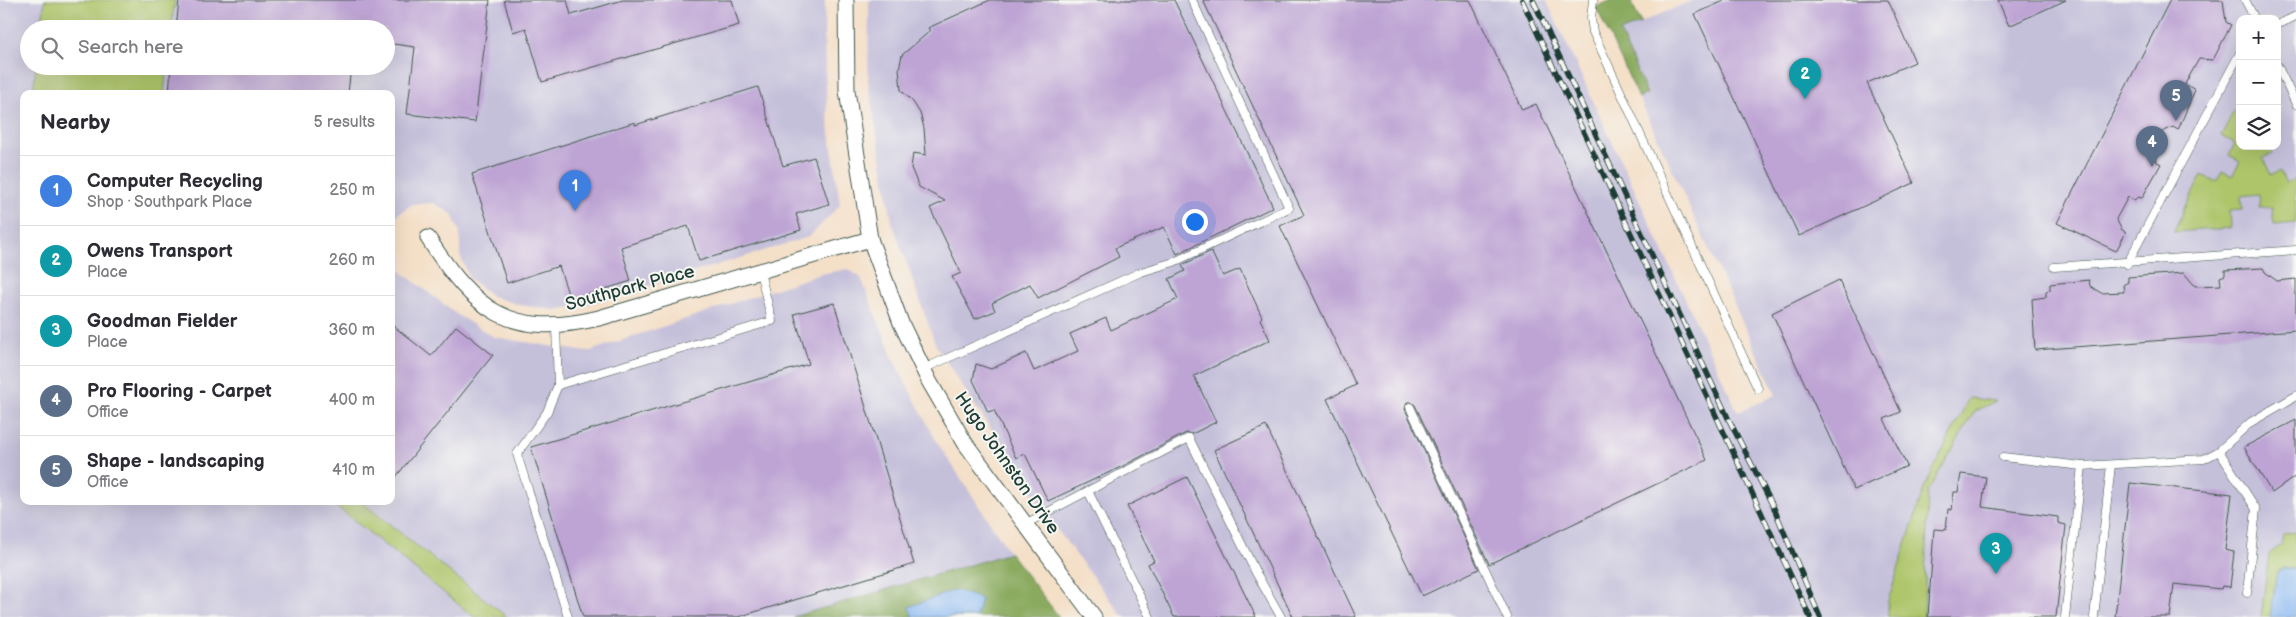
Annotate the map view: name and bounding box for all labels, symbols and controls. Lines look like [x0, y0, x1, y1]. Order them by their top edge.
map controls [2236, 15, 2281, 150]
button: + [2236, 15, 2281, 60]
search box [20, 20, 395, 75]
icon: search [38, 34, 66, 62]
text: Search here [78, 36, 183, 59]
pin: 2 [1789, 58, 1821, 99]
button: − [2236, 60, 2281, 105]
pin: 5 [2160, 80, 2192, 121]
button: layers [2236, 105, 2281, 150]
text: Nearby [40, 110, 110, 135]
text: 5 results [313, 113, 375, 132]
pin: 4 [2136, 126, 2168, 167]
text: Computer Recycling [87, 170, 263, 193]
pin: 1 [559, 170, 591, 211]
text: 1 [53, 181, 59, 200]
text: 250 m [329, 181, 375, 200]
text: Shop · Southpark Place [87, 193, 252, 212]
your location [1182, 209, 1208, 235]
text: Owens Transport [87, 240, 233, 263]
text: 2 [51, 251, 61, 270]
text: 260 m [329, 251, 375, 270]
street label: Southpark Place [563, 261, 697, 315]
text: Place [87, 263, 128, 282]
text: Goodman Fielder [87, 310, 237, 333]
text: 3 [51, 321, 61, 340]
text: 360 m [328, 321, 375, 340]
text: Place [87, 333, 128, 352]
text: Pro Flooring - Carpet [87, 380, 272, 403]
street label: Hugo Johnston Drive [950, 388, 1064, 538]
text: 4 [51, 391, 61, 410]
text: 400 m [329, 391, 375, 410]
text: Office [87, 403, 129, 422]
text: Shape - landscaping [87, 450, 265, 473]
text: 5 [51, 461, 61, 480]
text: 410 m [332, 461, 375, 480]
text: Office [87, 473, 129, 492]
pin: 3 [1980, 533, 2012, 574]

